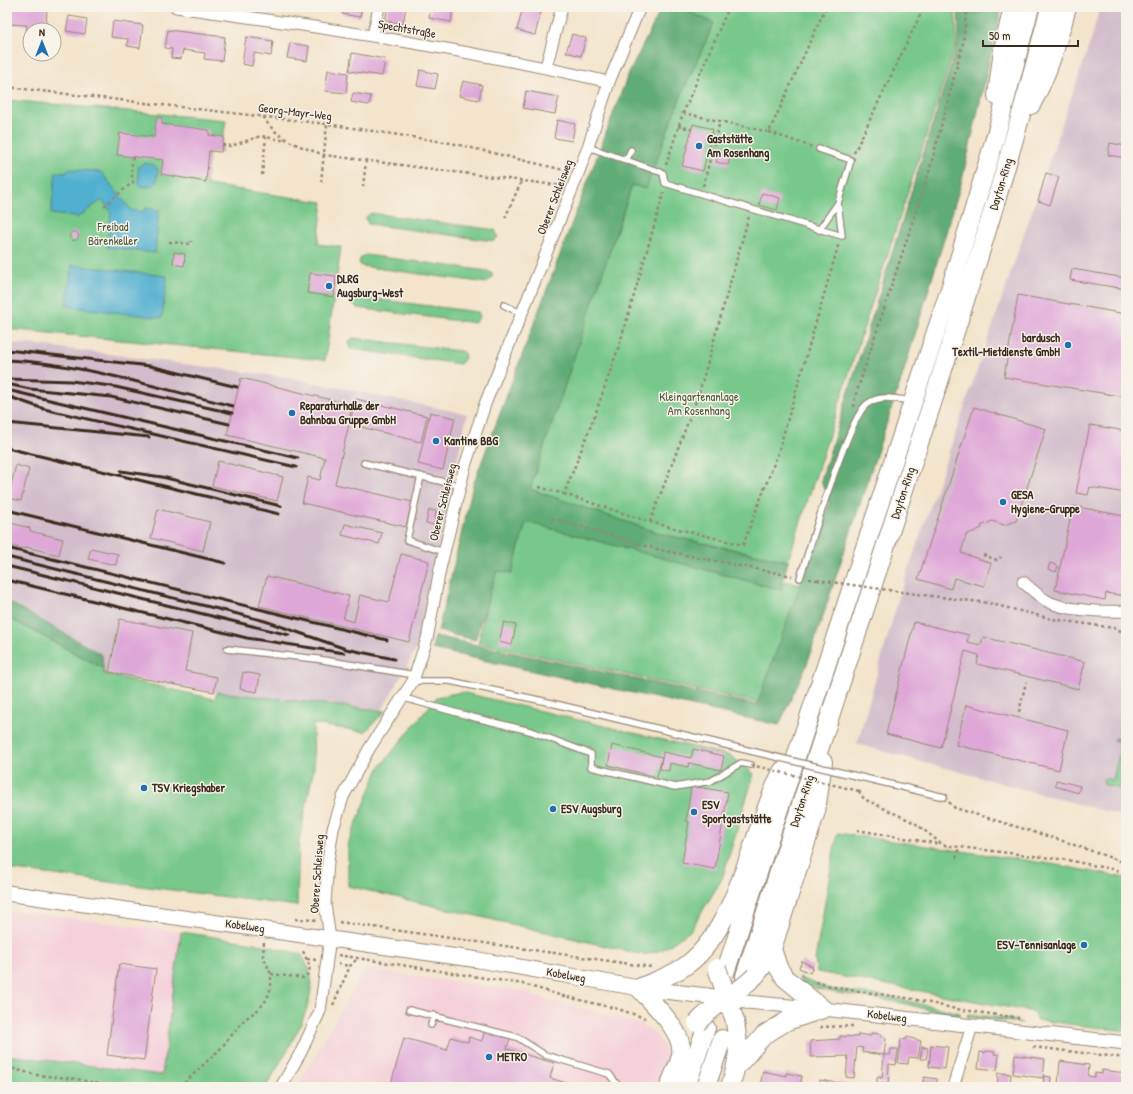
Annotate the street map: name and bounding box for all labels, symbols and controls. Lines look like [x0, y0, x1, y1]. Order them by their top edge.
street label: Spechtstraße [377, 15, 438, 42]
north arrow [22, 22, 62, 62]
scale bar [983, 22, 1078, 48]
text: N [39, 25, 45, 39]
text: 50 m [989, 27, 1010, 44]
street label: Georg-Mayr-Weg [257, 99, 333, 124]
place label: Gaststätte Am Rosenhang [707, 130, 770, 162]
marker: Gaststätte Am Rosenhang [694, 141, 704, 151]
street label: Dayton-Ring [985, 156, 1016, 212]
street label: Oberer Schleisweg [532, 157, 577, 237]
park label: Freibad Bärenkeller [88, 218, 138, 249]
place label: DLRG Augsburg-West [337, 270, 404, 302]
marker: DLRG Augsburg-West [324, 281, 334, 291]
place label: bardusch Textil-Mietdienste GmbH [951, 329, 1061, 360]
marker: bardusch Textil-Mietdienste GmbH [1063, 340, 1073, 350]
park label: Kleingartenanlage Am Rosenhang [659, 388, 739, 419]
place label: Reparaturhalle der Bahnbau Gruppe GmbH [300, 397, 396, 429]
marker: Reparaturhalle der Bahnbau Gruppe GmbH [287, 408, 297, 418]
place label: Kantine BBG [444, 432, 498, 449]
marker: Kantine BBG [431, 436, 441, 446]
street label: Oberer Schleisweg [425, 461, 460, 542]
street label: Dayton-Ring [886, 465, 919, 521]
place label: GESA Hygiene-Gruppe [1011, 486, 1080, 518]
marker: GESA Hygiene-Gruppe [998, 497, 1008, 507]
street label: Dayton-Ring [785, 773, 818, 829]
place label: TSV Kriegshaber [151, 779, 225, 797]
marker: TSV Kriegshaber [139, 783, 149, 793]
place label: ESV Sportgaststätte [702, 796, 772, 828]
place label: ESV Augsburg [561, 800, 622, 818]
marker: ESV Augsburg [548, 804, 558, 814]
marker: ESV Sportgaststätte [689, 807, 699, 817]
street label: Oberer Schleisweg [305, 834, 328, 914]
street label: Kobelweg [224, 914, 266, 937]
place label: ESV-Tennisanlage [997, 936, 1076, 954]
marker: ESV-Tennisanlage [1079, 940, 1089, 950]
street label: Kobelweg [545, 963, 587, 986]
street label: Kobelweg [866, 1005, 908, 1026]
place label: METRO [497, 1048, 528, 1065]
marker: METRO [484, 1052, 494, 1062]

